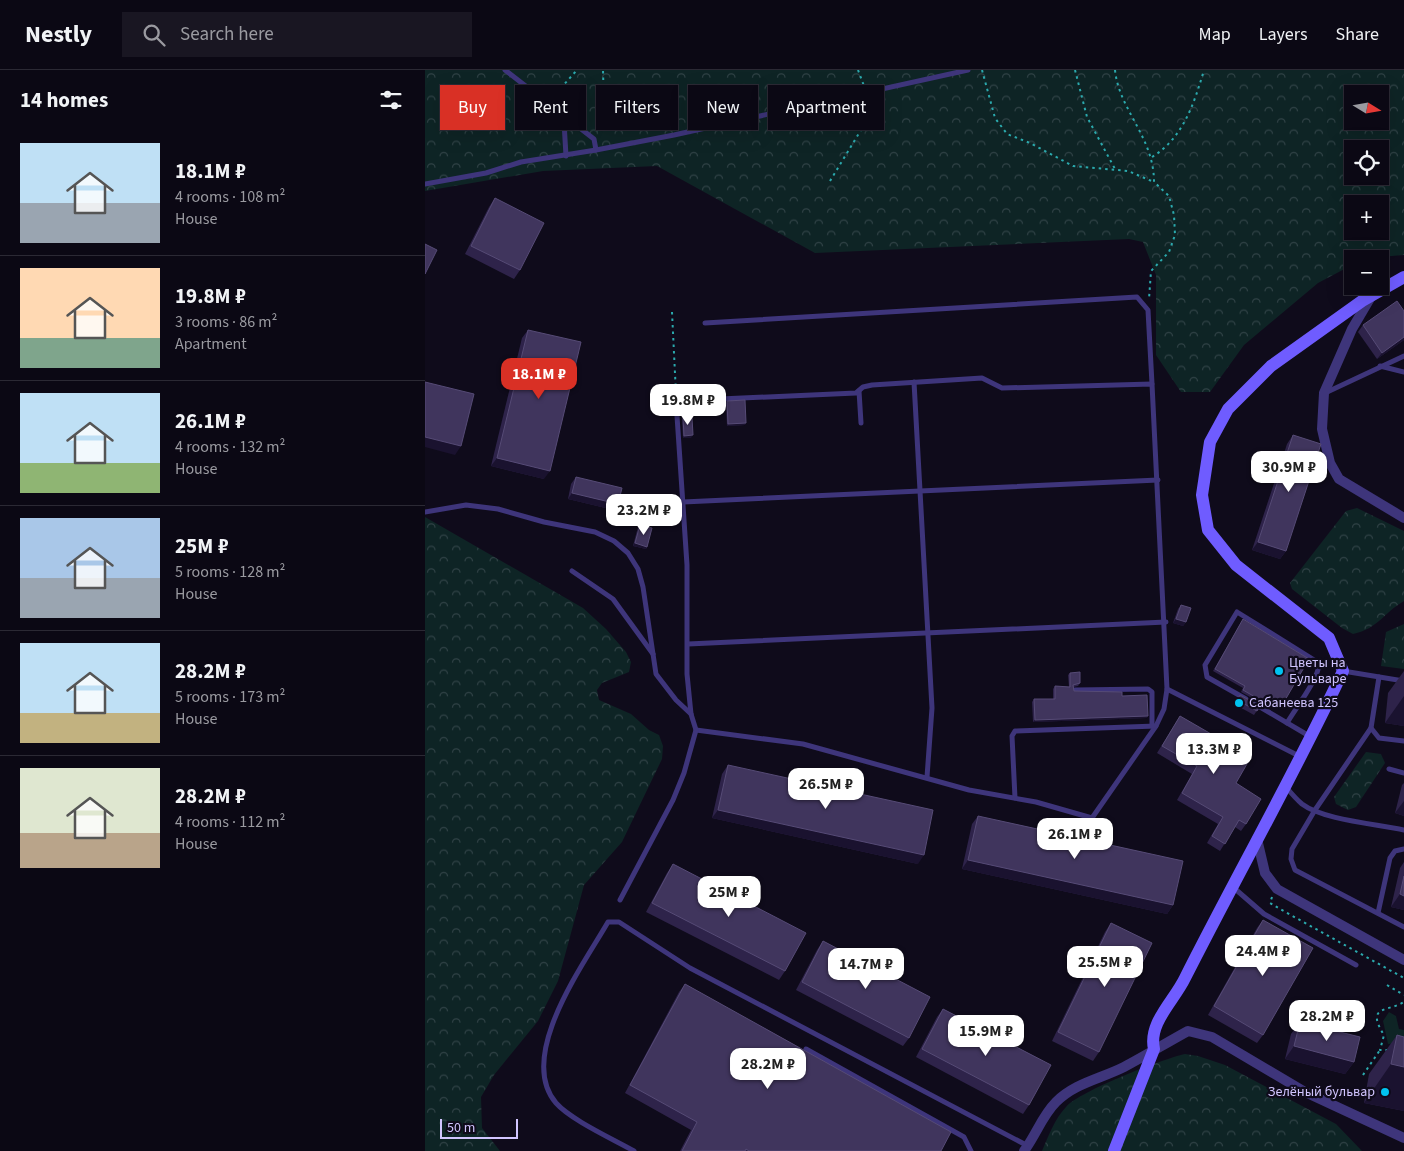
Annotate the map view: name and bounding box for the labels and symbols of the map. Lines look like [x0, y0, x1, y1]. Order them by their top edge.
north arrow [1344, 85, 1389, 130]
pin: 18.1M ₽ [493, 358, 585, 400]
pin: 19.8M ₽ [642, 384, 734, 426]
pin: 30.9M ₽ [1243, 450, 1335, 493]
pin: 23.2M ₽ [598, 494, 690, 536]
place label: Цветы на Бульваре [1289, 653, 1347, 689]
marker: Цветы на Бульваре [1273, 665, 1285, 677]
place label: Сабанеева 125 [1249, 693, 1338, 713]
marker: Сабанеева 125 [1233, 697, 1245, 709]
pin: 13.3M ₽ [1168, 732, 1260, 775]
pin: 26.5M ₽ [780, 768, 872, 810]
pin: 26.1M ₽ [1029, 818, 1121, 860]
pin: 25M ₽ [694, 876, 764, 918]
pin: 24.4M ₽ [1217, 934, 1309, 977]
pin: 25.5M ₽ [1059, 946, 1151, 988]
pin: 14.7M ₽ [820, 948, 912, 990]
pin: 28.2M ₽ [1281, 1000, 1373, 1042]
pin: 15.9M ₽ [940, 1014, 1032, 1057]
pin: 28.2M ₽ [722, 1048, 814, 1090]
place label: Зелёный бульвар [1268, 1082, 1375, 1102]
marker: Зелёный бульвар [1379, 1086, 1391, 1098]
scale bar [440, 1116, 517, 1139]

